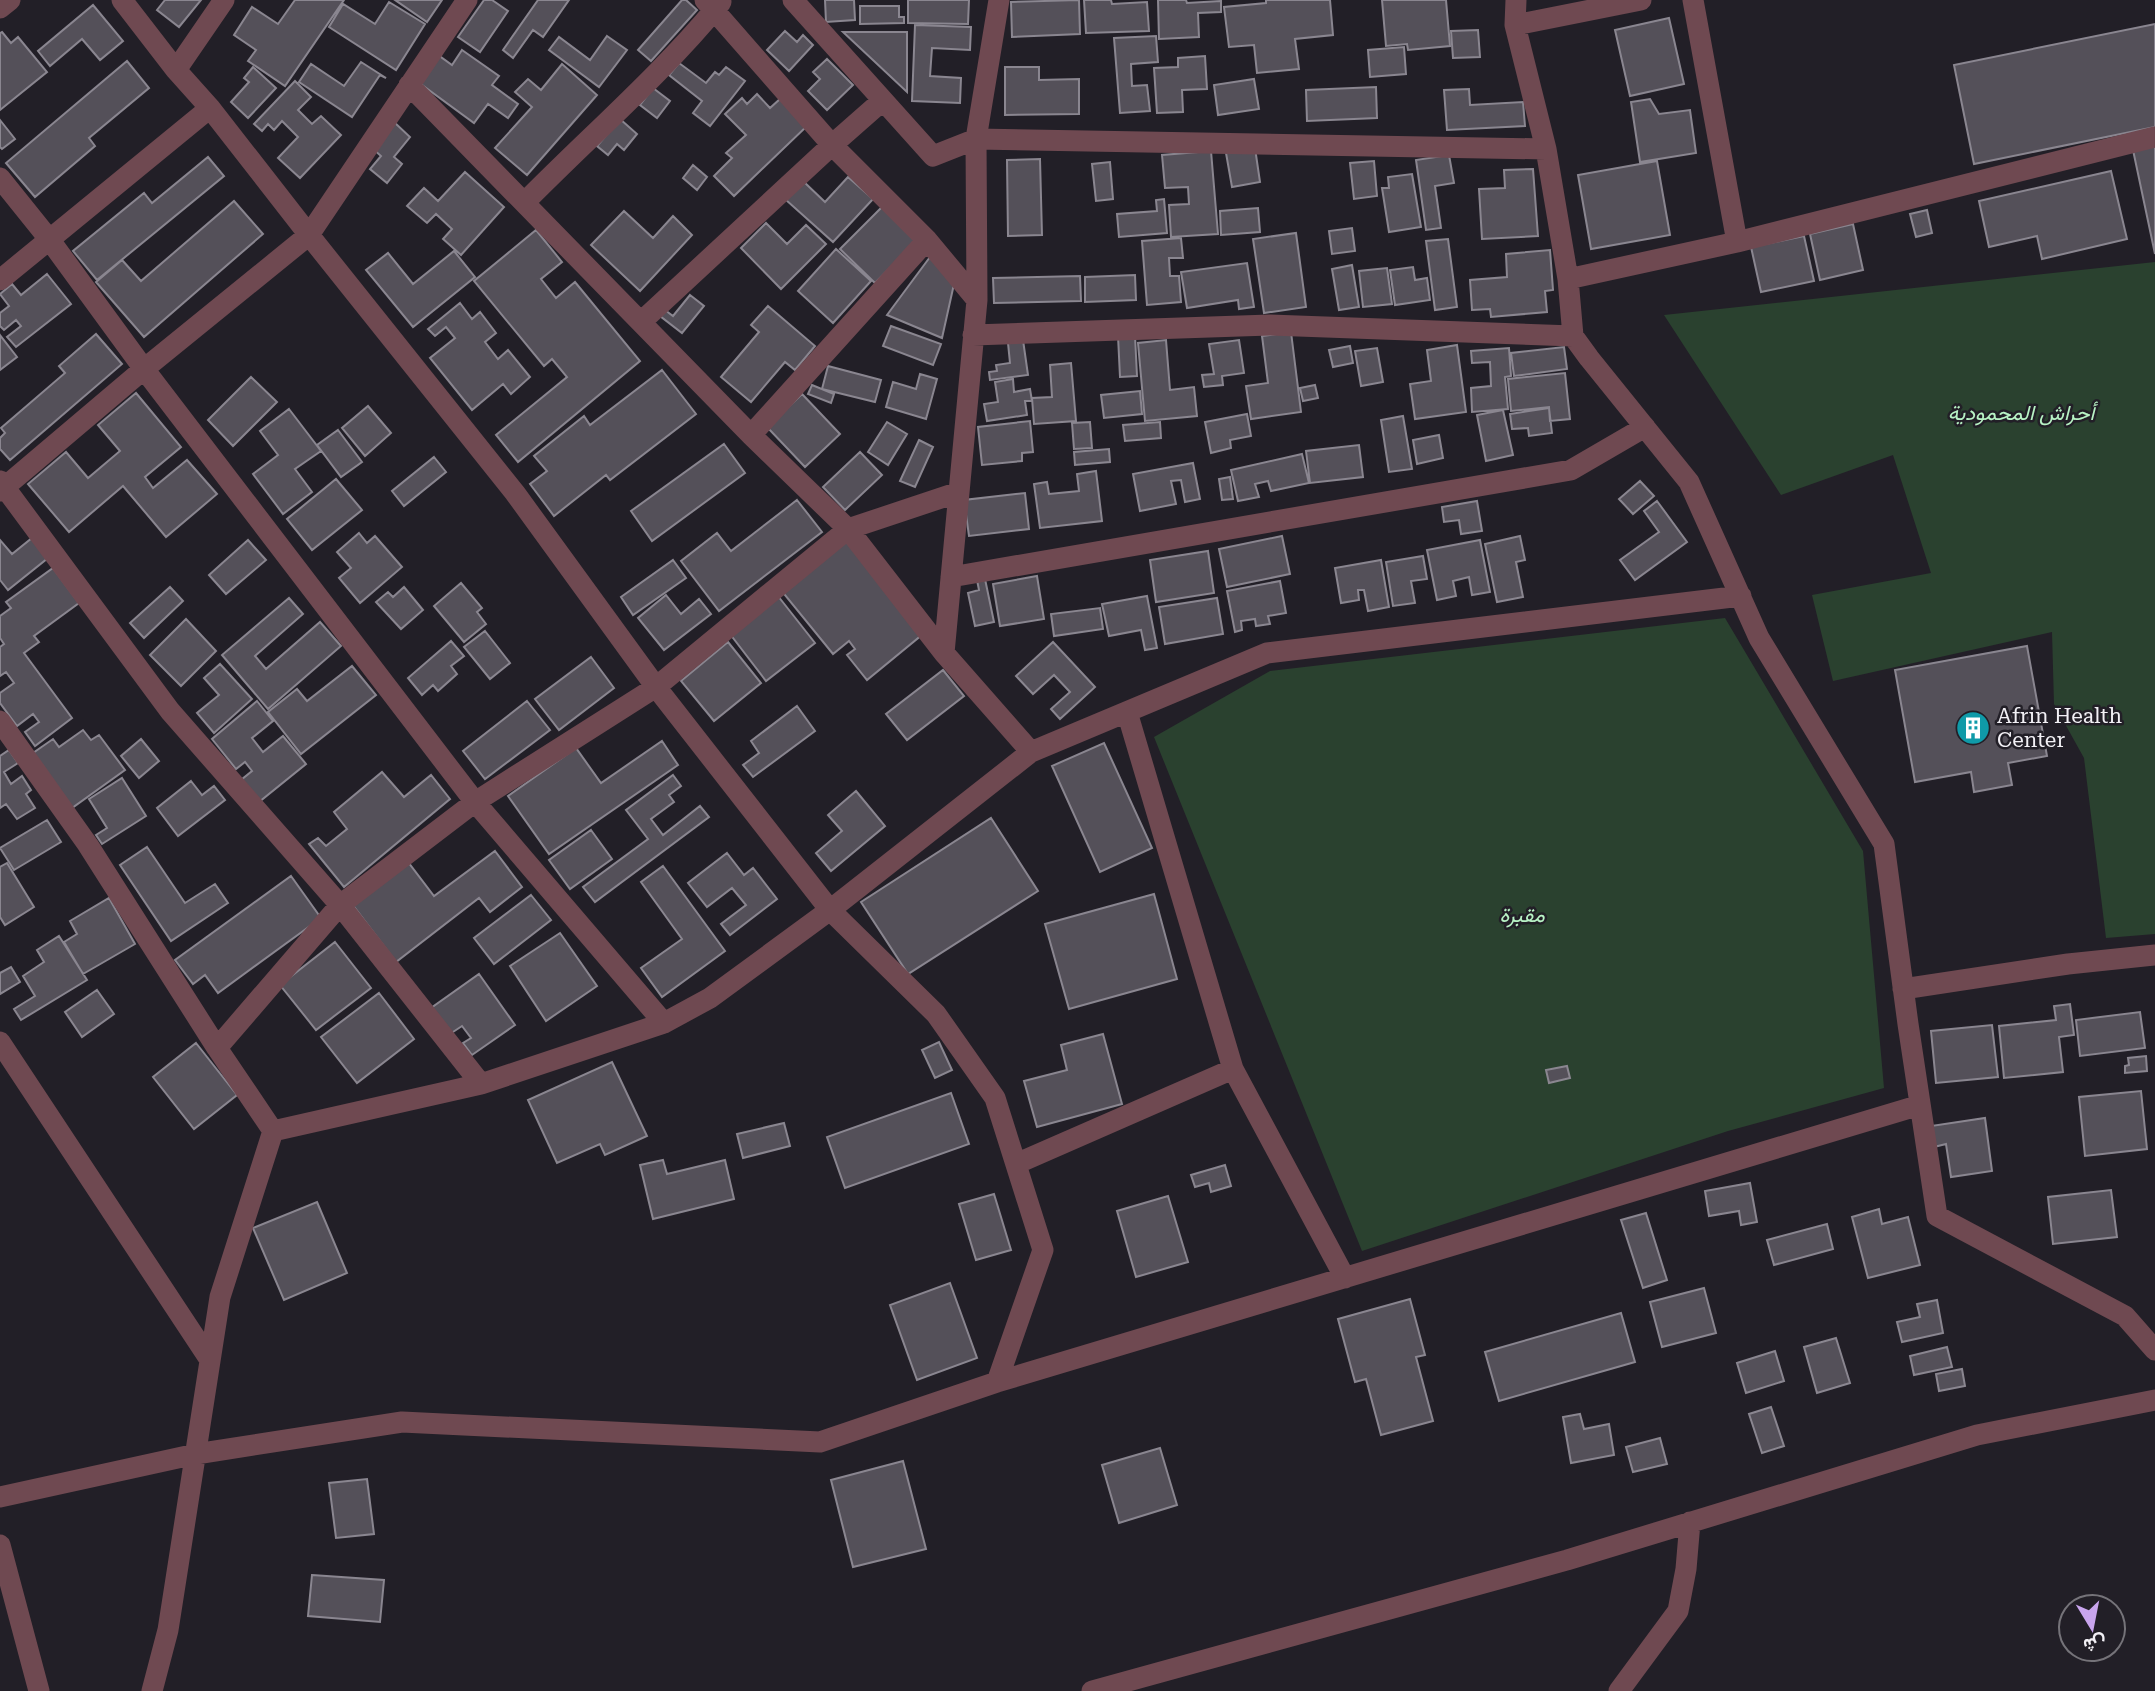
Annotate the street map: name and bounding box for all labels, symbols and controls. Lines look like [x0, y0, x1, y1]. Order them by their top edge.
park label: أحراش المحمودية [1948, 401, 2098, 426]
place label: Afrin Health Center [1997, 704, 2122, 752]
building icon: Afrin Health Center [1954, 709, 1992, 747]
park label: مقبرة [1499, 903, 1545, 928]
north arrow [2057, 1593, 2127, 1663]
text: ش [2081, 1631, 2108, 1658]

